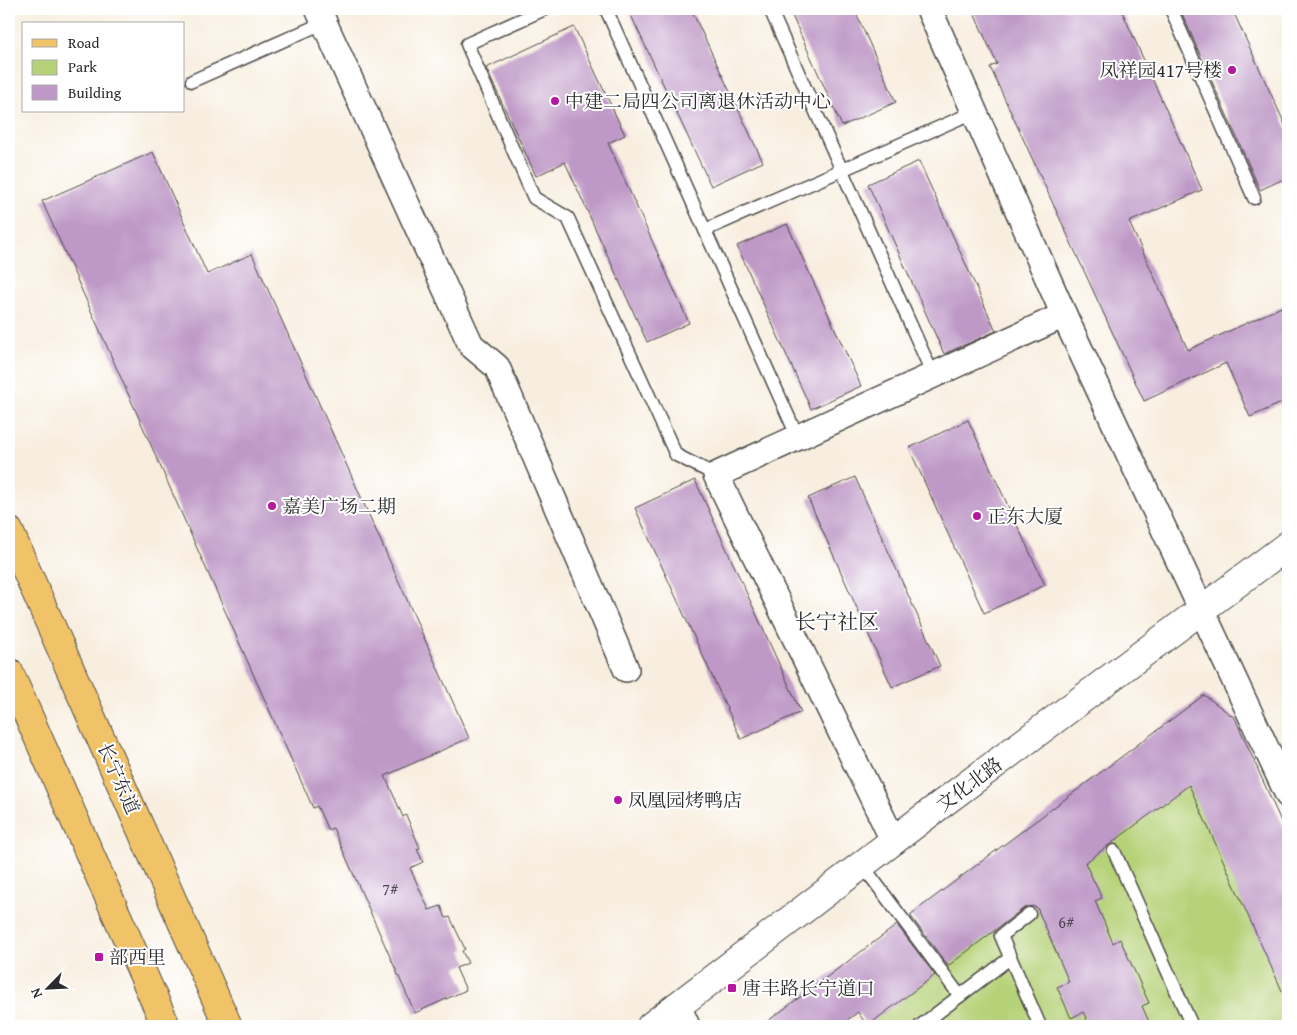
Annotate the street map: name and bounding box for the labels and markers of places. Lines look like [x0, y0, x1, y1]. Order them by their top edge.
place label: 凤祥园417号楼 [1100, 56, 1222, 84]
marker: 凤祥园417号楼 [1226, 64, 1238, 76]
place label: 中建二局四公司离退休活动中心 [565, 87, 831, 115]
marker: 中建二局四公司离退休活动中心 [549, 95, 561, 107]
place label: 嘉美广场二期 [282, 492, 396, 520]
marker: 嘉美广场二期 [266, 500, 278, 512]
place label: 正东大厦 [987, 502, 1063, 530]
marker: 正东大厦 [971, 510, 983, 522]
place label: 凤凰园烤鸭店 [628, 786, 742, 814]
marker: 凤凰园烤鸭店 [612, 794, 624, 806]
place label: 部西里 [109, 943, 166, 971]
marker: 部西里 [93, 951, 105, 963]
place label: 唐丰路长宁道口 [742, 974, 875, 1002]
marker: 唐丰路长宁道口 [726, 982, 738, 994]

